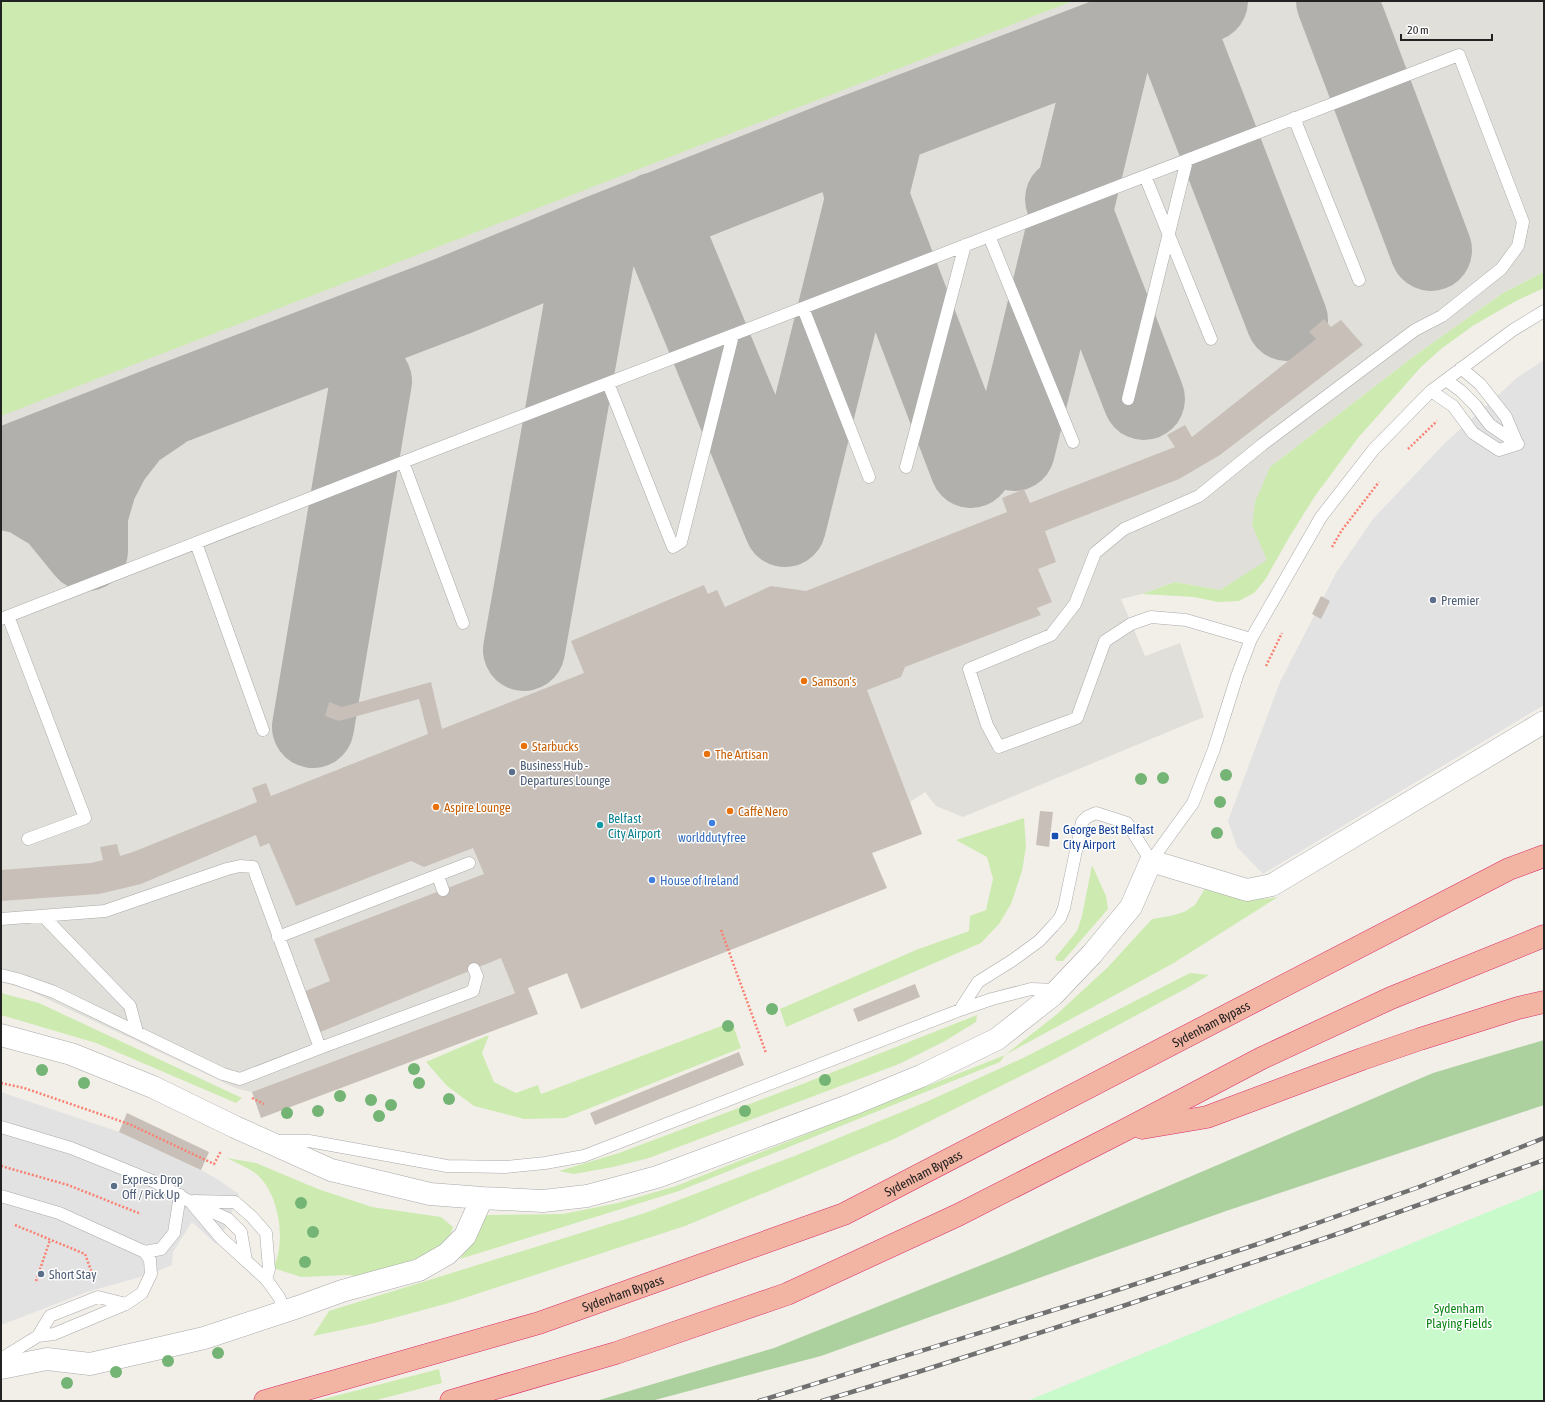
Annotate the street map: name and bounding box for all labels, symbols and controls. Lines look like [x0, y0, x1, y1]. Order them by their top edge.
scale bar [1401, 16, 1492, 42]
text: 20 m [1407, 23, 1429, 37]
place label: Premier [1441, 593, 1479, 608]
marker: Premier [1428, 595, 1438, 605]
place label: Samson's [812, 674, 857, 689]
marker: Samson's [799, 676, 809, 686]
place label: Starbucks [532, 739, 579, 754]
marker: Starbucks [519, 741, 529, 751]
place label: The Artisan [715, 747, 768, 762]
marker: The Artisan [702, 749, 712, 759]
place label: Business Hub - Departures Lounge [520, 758, 610, 788]
marker: Business Hub - Departures Lounge [507, 767, 517, 777]
place label: Aspire Lounge [444, 800, 511, 815]
marker: Aspire Lounge [431, 802, 441, 812]
place label: Caffè Nero [738, 804, 788, 819]
marker: Caffè Nero [725, 806, 735, 816]
place label: Belfast City Airport [608, 811, 661, 841]
marker: worlddutyfree [707, 818, 717, 828]
marker: Belfast City Airport [595, 820, 605, 830]
place label: George Best Belfast City Airport [1063, 822, 1154, 852]
place label: worlddutyfree [678, 830, 746, 845]
marker: George Best Belfast City Airport [1050, 831, 1060, 841]
place label: House of Ireland [660, 873, 739, 888]
marker: House of Ireland [647, 875, 657, 885]
street label: Sydenham Bypass [1170, 998, 1253, 1050]
street label: Sydenham Bypass [882, 1147, 965, 1200]
place label: Express Drop Off / Pick Up [122, 1172, 183, 1202]
marker: Express Drop Off / Pick Up [109, 1181, 119, 1191]
place label: Short Stay [49, 1267, 97, 1282]
marker: Short Stay [36, 1269, 46, 1279]
street label: Sydenham Bypass [580, 1272, 666, 1315]
park label: Sydenham Playing Fields [1426, 1301, 1492, 1331]

